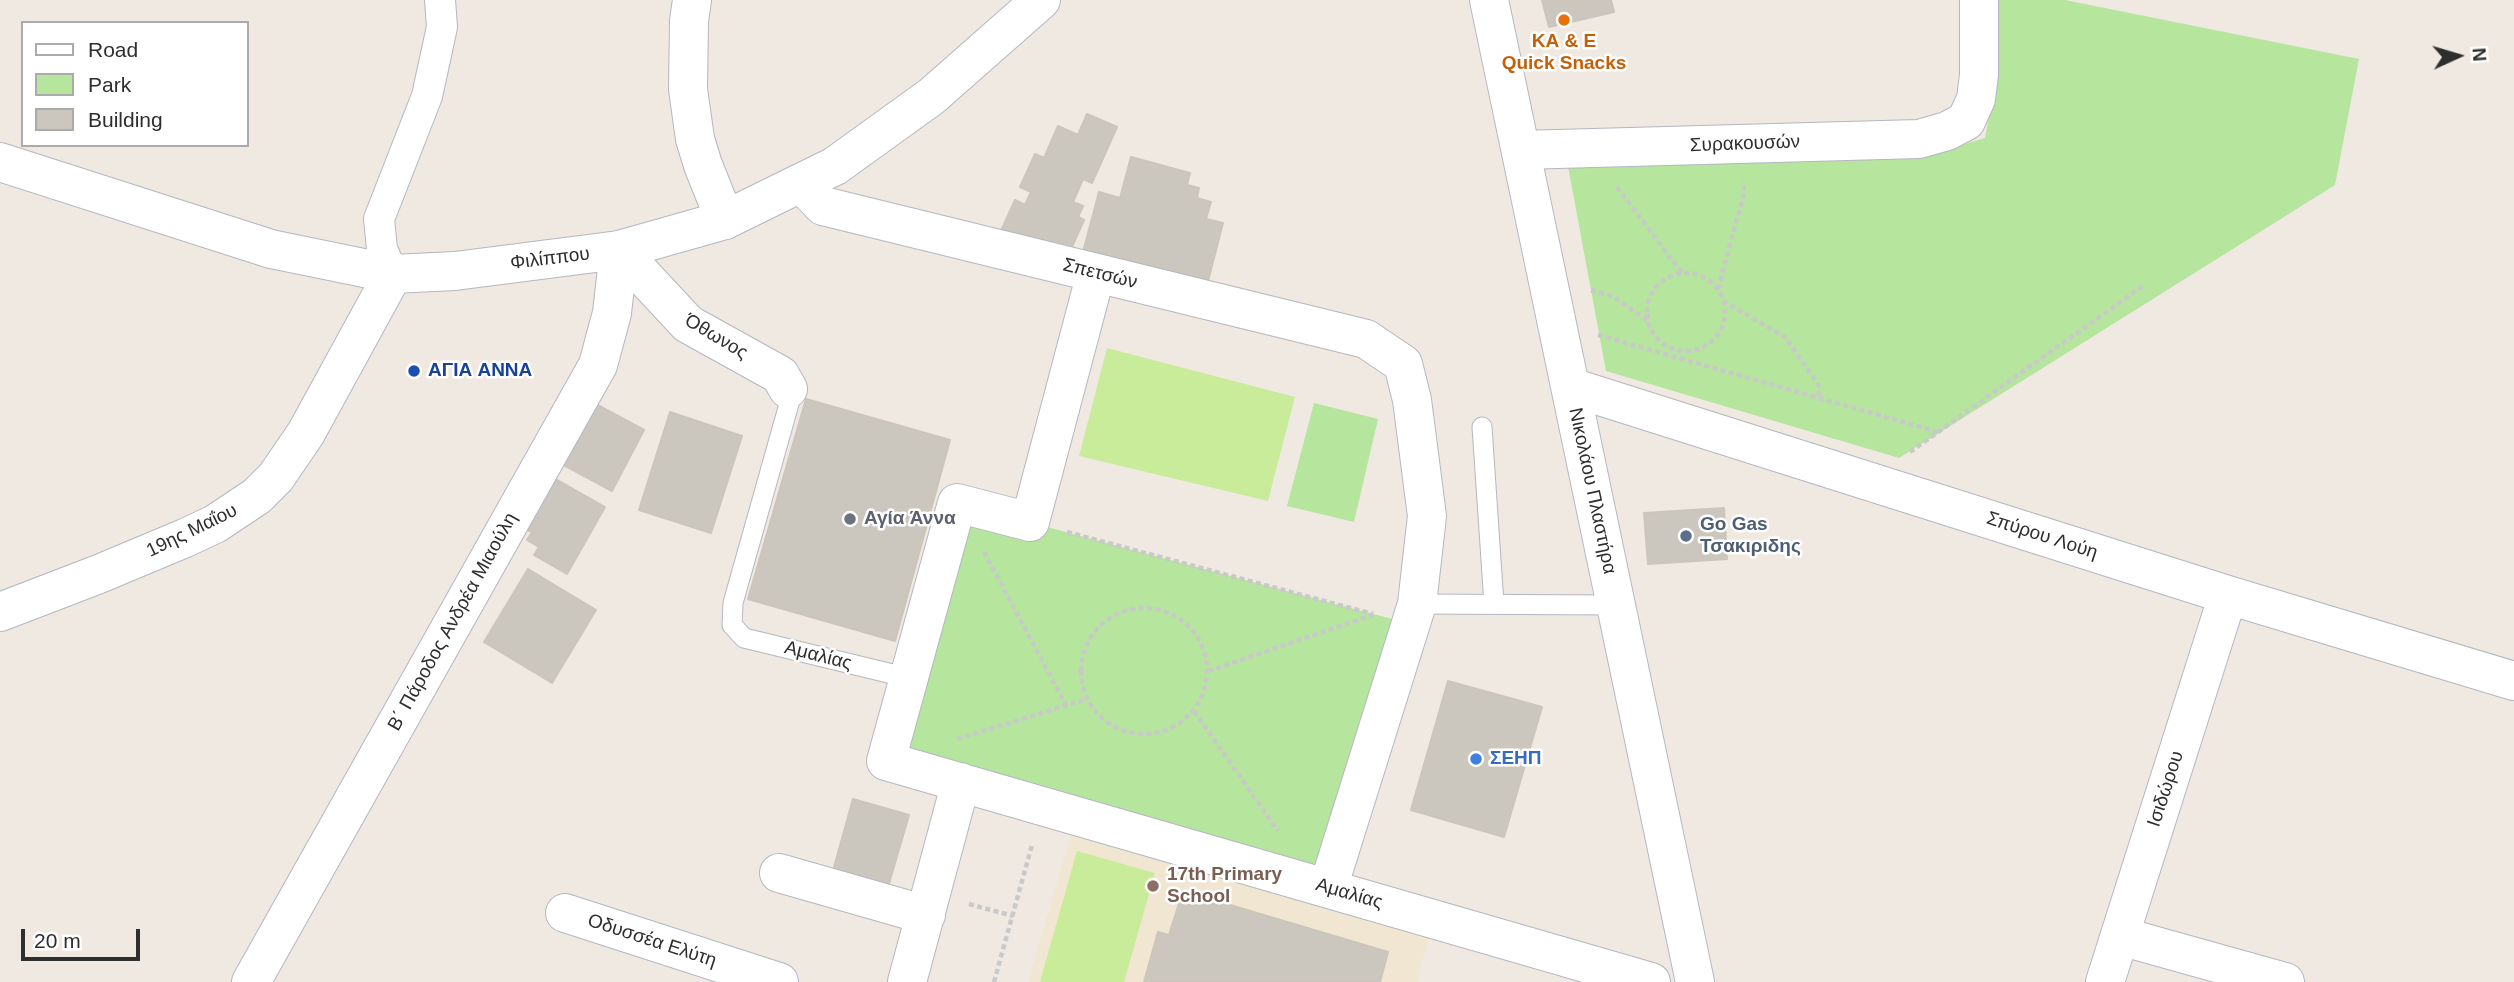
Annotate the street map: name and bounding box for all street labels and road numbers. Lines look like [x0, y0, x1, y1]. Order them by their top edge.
street label: Συρακουσών [1690, 131, 1800, 157]
street label: Φιλίππου [509, 243, 591, 275]
street label: Σπετσών [1061, 254, 1139, 294]
street label: Όθωνος [680, 309, 752, 365]
street label: Νικολάου Πλαστήρα [1563, 406, 1621, 576]
street label: 19ης Μαΐου [143, 499, 241, 563]
street label: Σπύρου Λούη [1984, 507, 2100, 565]
street label: Β΄ Πάροδος Ανδρέα Μιαούλη [383, 509, 523, 735]
street label: Αμαλίας [782, 637, 854, 675]
street label: Ισιδώρου [2143, 748, 2189, 830]
street label: Αμαλίας [1313, 874, 1385, 914]
street label: Οδυσσέα Ελύτη [585, 909, 719, 973]

